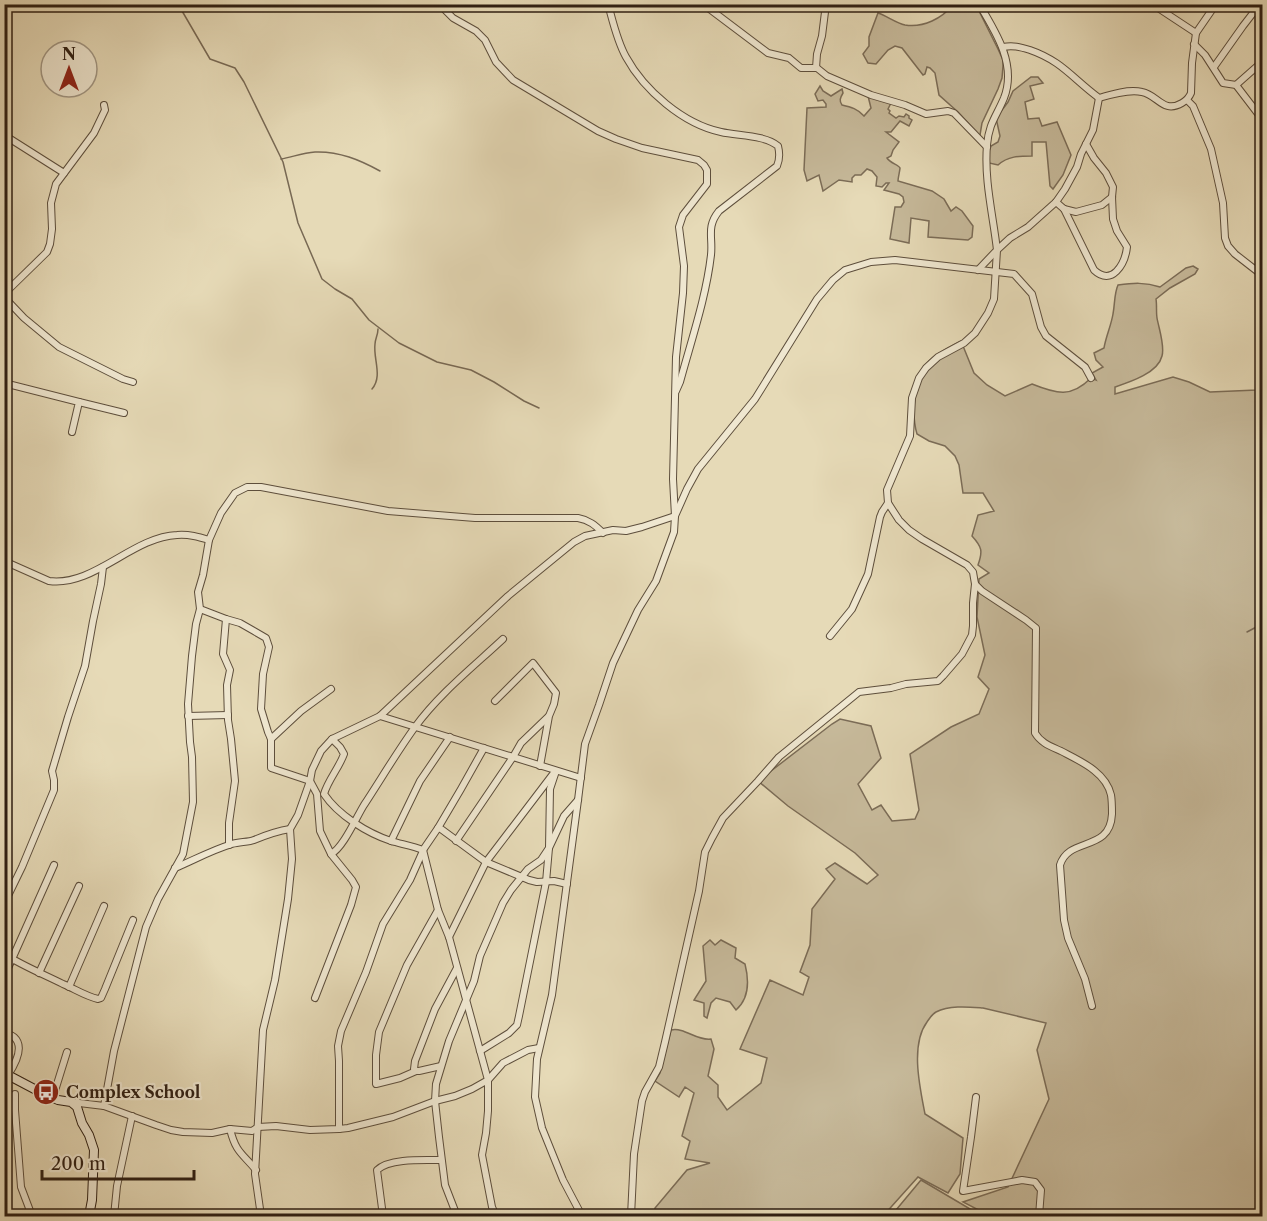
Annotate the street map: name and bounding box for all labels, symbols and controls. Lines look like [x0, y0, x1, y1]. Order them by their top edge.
north arrow [39, 39, 99, 99]
text: N [62, 44, 76, 64]
bus stop icon: Complex School [31, 1077, 61, 1107]
place label: Complex School [66, 1082, 201, 1102]
scale bar [42, 1143, 194, 1181]
text: 200 m [51, 1153, 106, 1175]

